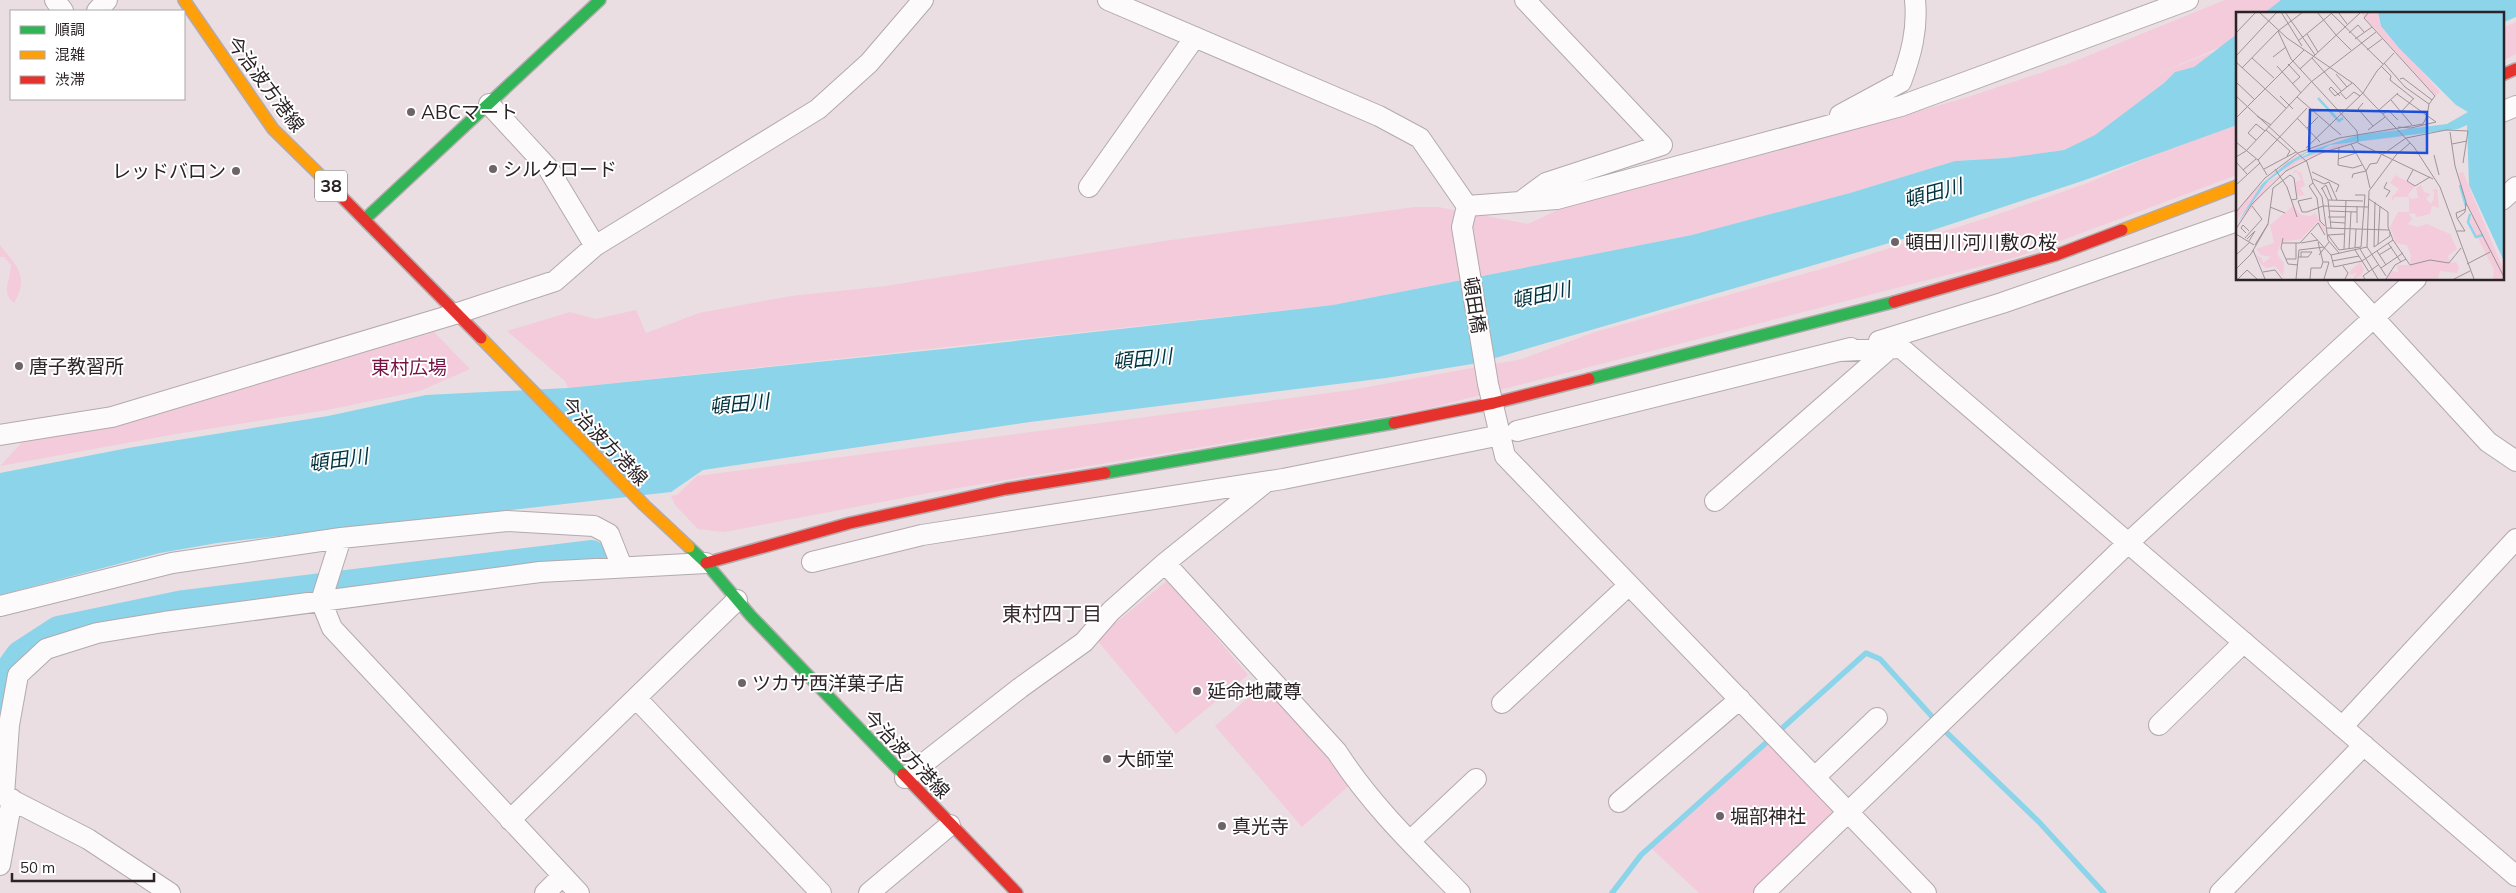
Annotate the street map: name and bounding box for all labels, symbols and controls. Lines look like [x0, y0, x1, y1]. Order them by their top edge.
legend [10, 10, 185, 100]
inset map [2236, 12, 2504, 280]
text: 順調 [55, 20, 85, 39]
street label: 今治波方港線 [222, 31, 310, 137]
text: 混雑 [55, 45, 85, 64]
text: 渋滞 [55, 70, 85, 89]
place label: ABCマート [421, 100, 518, 124]
marker: ABCマート [405, 106, 417, 118]
place label: シルクロード [503, 157, 617, 181]
place label: レッドバロン [112, 159, 226, 183]
marker: シルクロード [487, 163, 499, 175]
marker: レッドバロン [230, 165, 242, 177]
road number: 38 [315, 170, 347, 202]
water label: 頓田川 [1901, 172, 1967, 212]
place label: 頓田川河川敷の桜 [1905, 230, 2057, 254]
marker: 頓田川河川敷の桜 [1889, 236, 1901, 248]
street label: 頓田橋 [1459, 275, 1491, 335]
water label: 頓田川 [1509, 276, 1575, 313]
water label: 頓田川 [1111, 343, 1175, 374]
place label: 唐子教習所 [29, 354, 124, 378]
park label: 東村広場 [371, 355, 447, 379]
marker: 唐子教習所 [13, 360, 25, 372]
water label: 頓田川 [708, 388, 772, 419]
street label: 今治波方港線 [557, 392, 653, 490]
water label: 頓田川 [306, 443, 371, 476]
district label: 東村四丁目 [1002, 601, 1102, 626]
place label: ツカサ西洋菓子店 [752, 671, 904, 695]
marker: ツカサ西洋菓子店 [736, 677, 748, 689]
place label: 延命地蔵尊 [1207, 679, 1302, 703]
marker: 延命地蔵尊 [1191, 685, 1203, 697]
street label: 今治波方港線 [859, 705, 955, 803]
place label: 大師堂 [1117, 747, 1174, 771]
marker: 大師堂 [1101, 753, 1113, 765]
place label: 堀部神社 [1730, 804, 1806, 828]
marker: 堀部神社 [1714, 810, 1726, 822]
place label: 真光寺 [1232, 814, 1289, 838]
marker: 真光寺 [1216, 820, 1228, 832]
scale bar [12, 850, 155, 882]
text: 50 m [20, 858, 55, 877]

